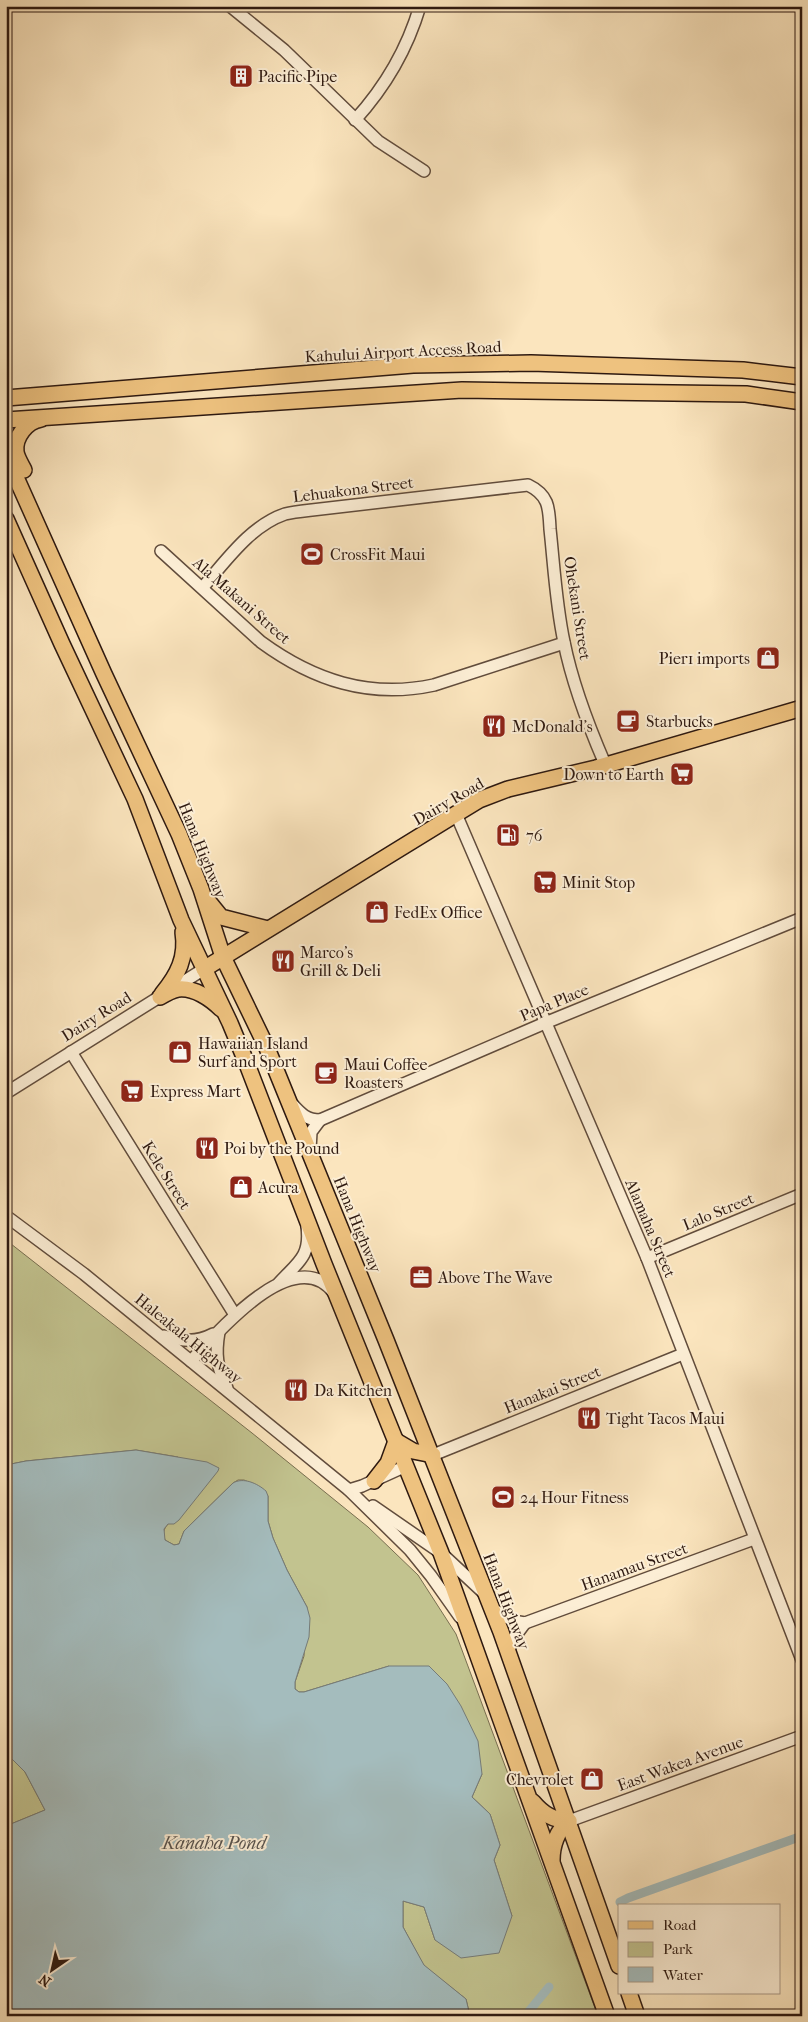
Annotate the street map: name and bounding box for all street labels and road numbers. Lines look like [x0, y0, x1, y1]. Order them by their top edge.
street label: Kahului Airport Access Road [304, 337, 502, 366]
street label: Lehuakona Street [292, 473, 415, 506]
street label: Ala Makani Street [188, 552, 295, 648]
street label: Ohekani Street [560, 555, 595, 662]
street label: Dairy Road [409, 773, 487, 829]
street label: Hana Highway [175, 799, 231, 902]
street label: Papa Place [517, 979, 592, 1025]
street label: Dairy Road [58, 987, 135, 1045]
street label: Kele Street [138, 1138, 195, 1213]
street label: Hana Highway [330, 1173, 386, 1276]
street label: Alamaha Street [621, 1175, 680, 1280]
street label: Lalo Street [680, 1188, 757, 1234]
street label: Haleakala Highway [131, 1289, 247, 1388]
street label: Hanakai Street [501, 1361, 604, 1418]
street label: Hanamau Street [578, 1538, 690, 1595]
street label: Hana Highway [479, 1550, 534, 1653]
street label: East Wakea Avenue [615, 1732, 746, 1795]

